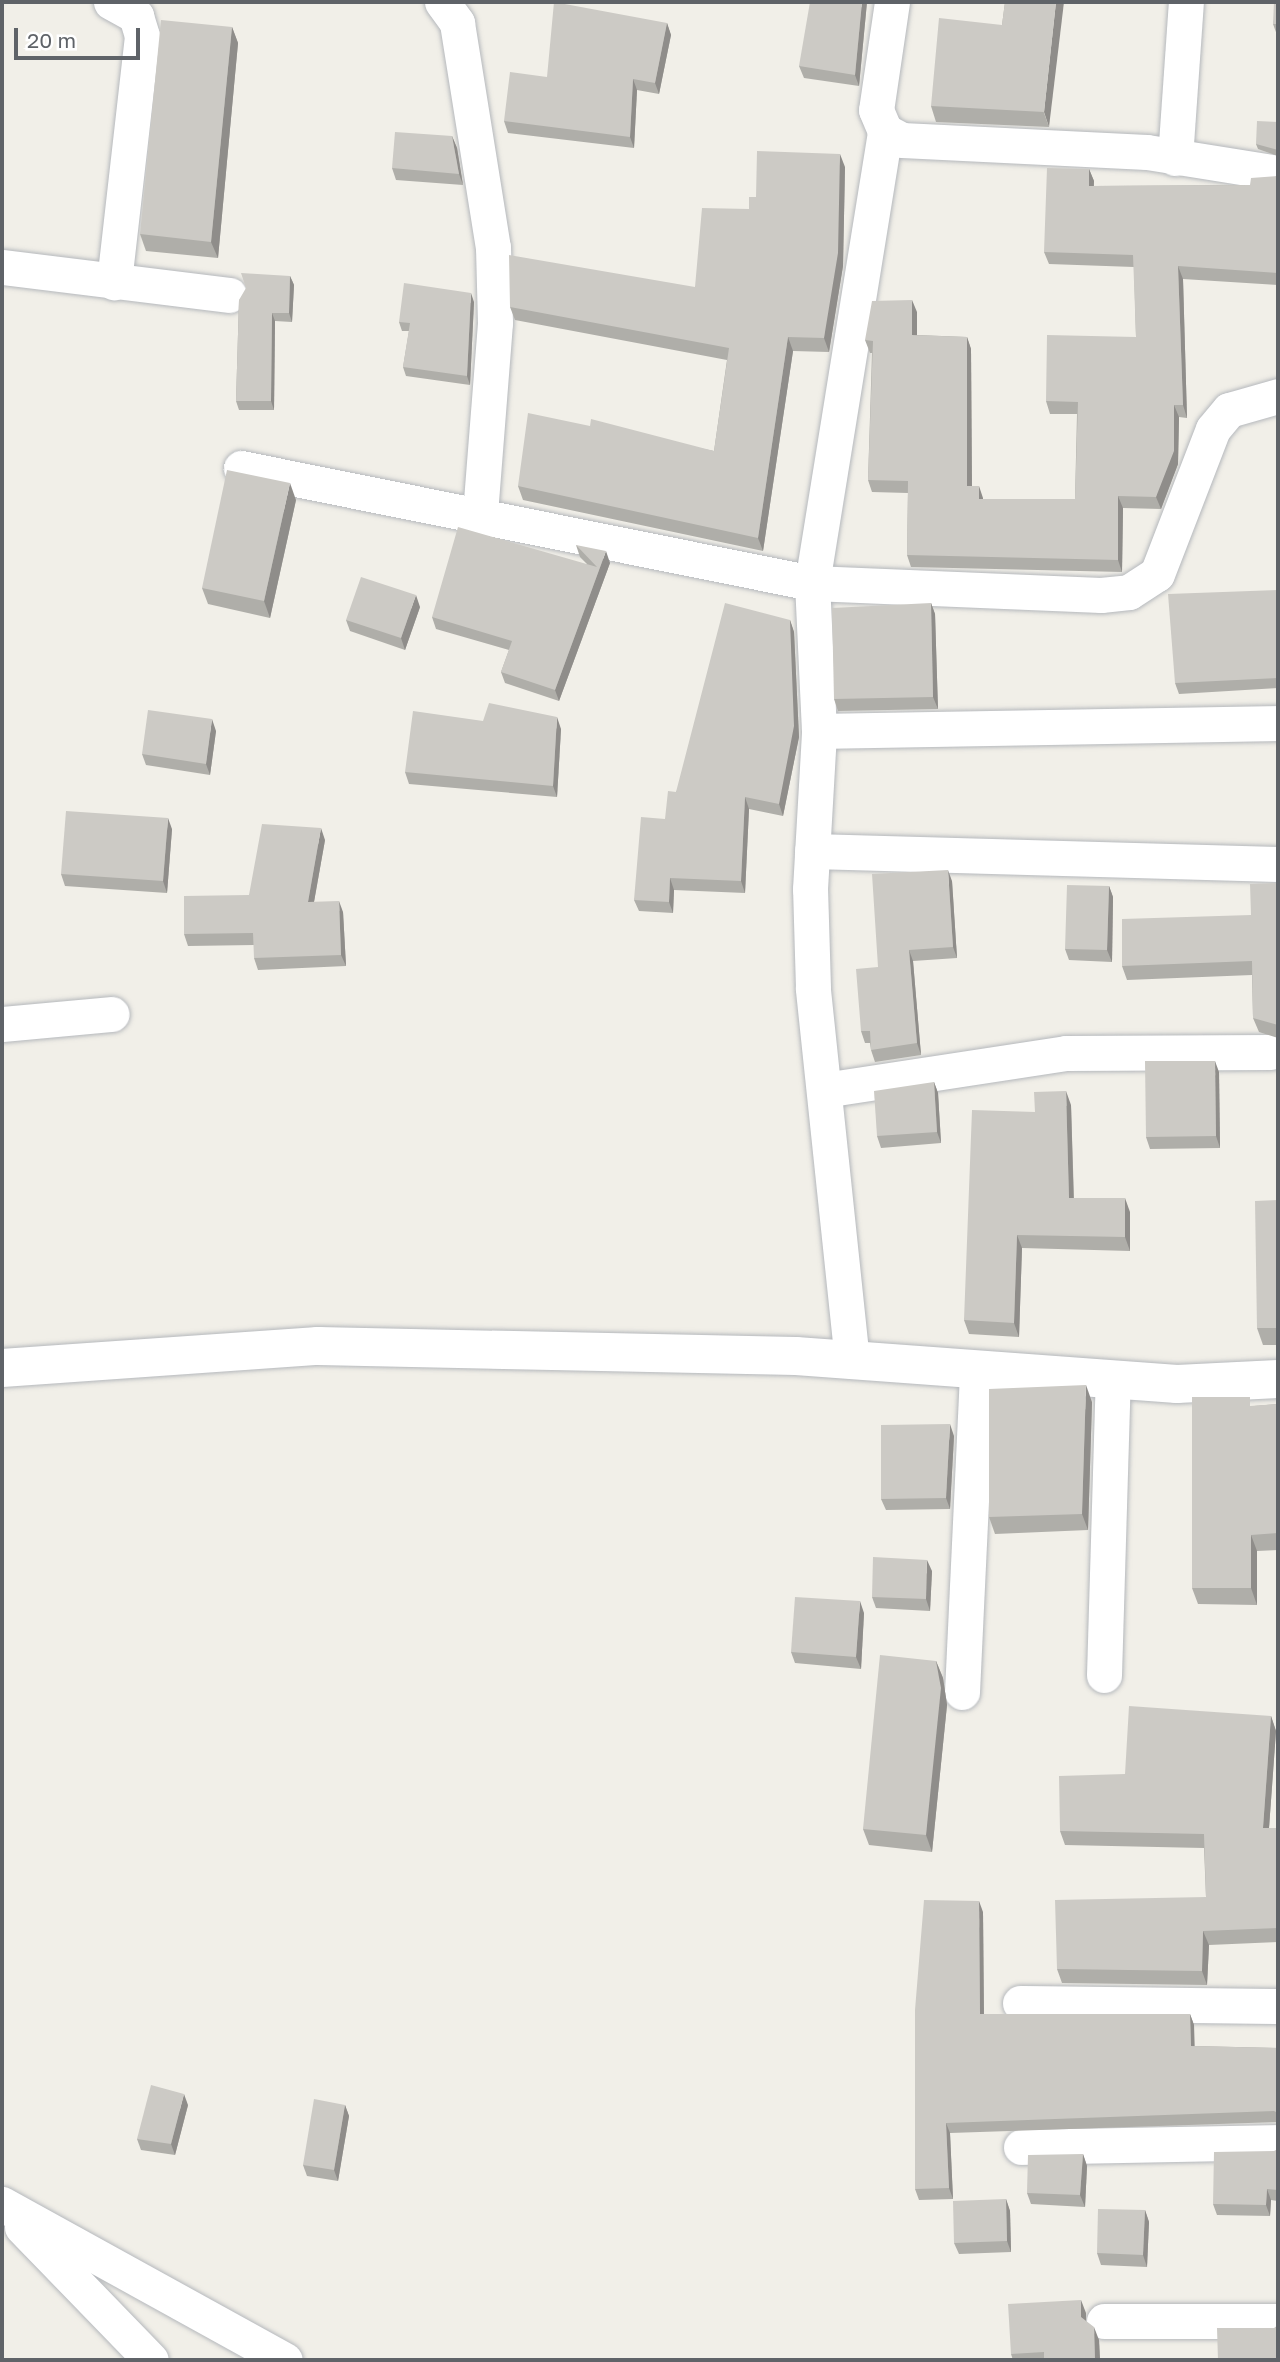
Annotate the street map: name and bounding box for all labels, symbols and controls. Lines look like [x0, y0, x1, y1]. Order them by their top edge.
scale bar [18, 14, 144, 58]
text: 20 m [27, 27, 76, 53]

